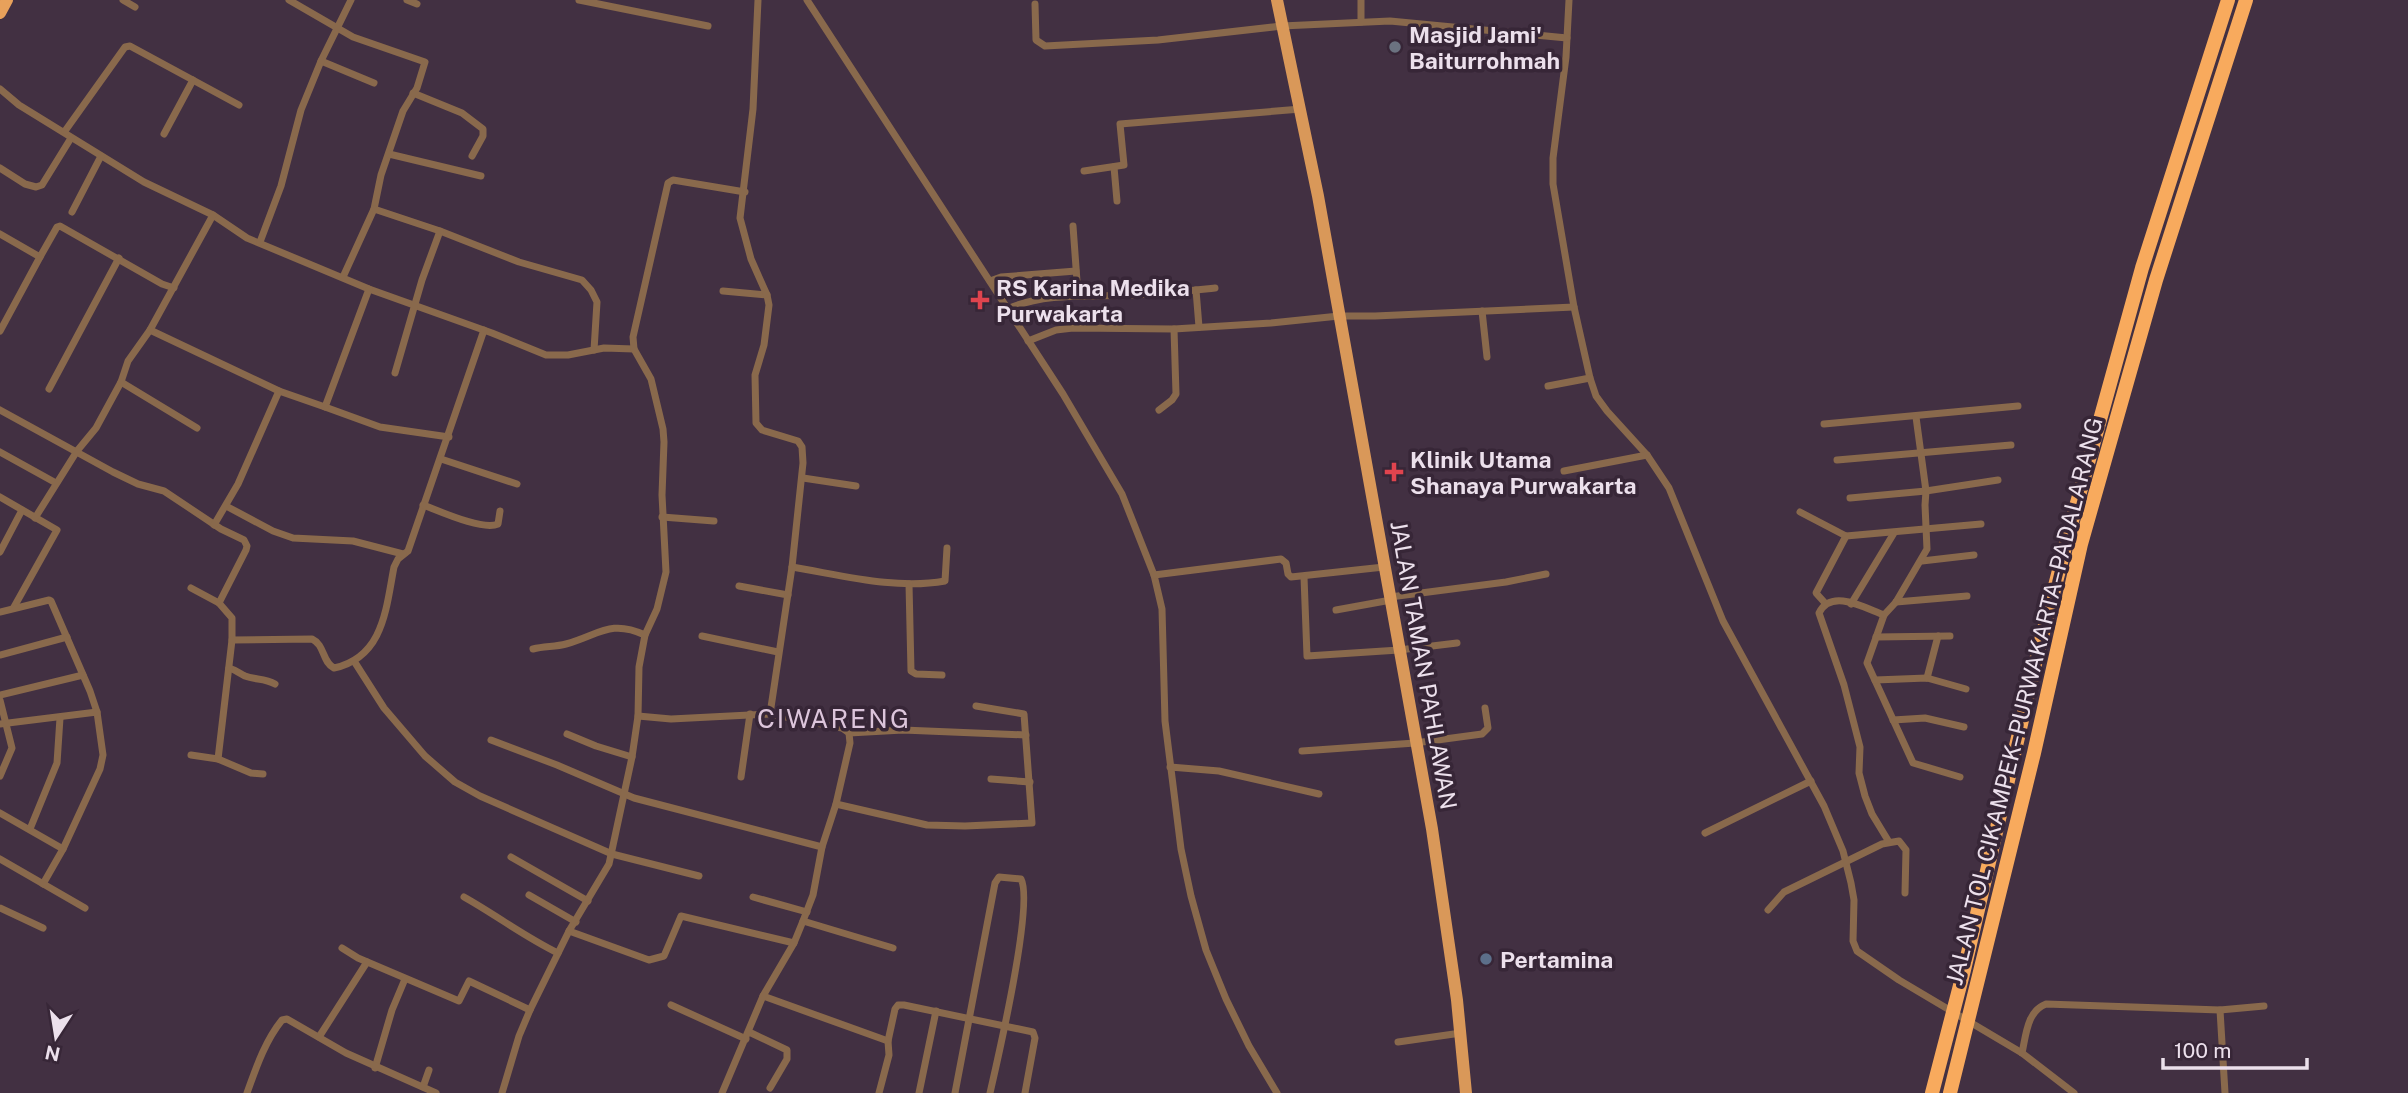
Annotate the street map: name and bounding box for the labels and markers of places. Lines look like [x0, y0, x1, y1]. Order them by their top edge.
place label: Masjid Jami' Baiturrohmah [1409, 21, 1560, 74]
marker: Masjid Jami' Baiturrohmah [1387, 39, 1403, 55]
place label: RS Karina Medika Purwakarta [996, 274, 1190, 327]
marker: RS Karina Medika Purwakarta [970, 290, 990, 310]
place label: Klinik Utama Shanaya Purwakarta [1410, 446, 1637, 499]
marker: Klinik Utama Shanaya Purwakarta [1384, 462, 1404, 482]
place label: Pertamina [1500, 946, 1613, 973]
marker: Pertamina [1478, 951, 1494, 967]

